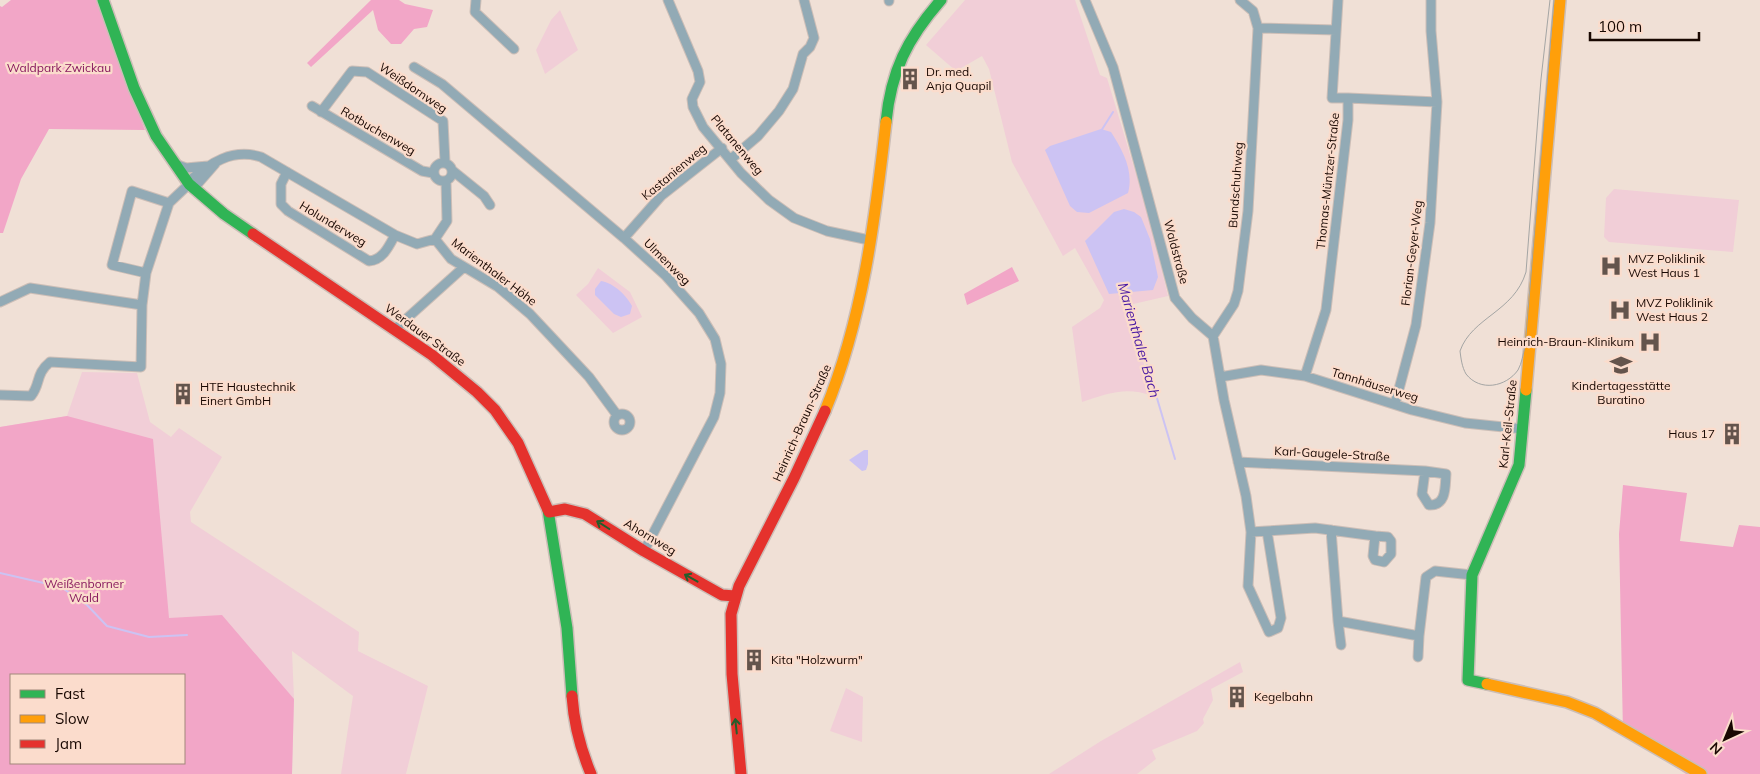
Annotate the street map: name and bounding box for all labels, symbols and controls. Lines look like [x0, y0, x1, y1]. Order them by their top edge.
scale bar [1590, 10, 1699, 42]
text: 100 m [1598, 17, 1642, 36]
street label: Weißdornweg [376, 59, 450, 116]
park label: Waldpark Zwickau [7, 60, 111, 75]
place label: Dr. med. Anja Quapil [926, 64, 991, 93]
building icon: Dr. med. Anja Quapil [897, 66, 923, 92]
street label: Rotbuchenweg [338, 103, 418, 158]
street label: Platanenweg [708, 112, 767, 178]
street label: Thomas-Müntzer-Straße [1313, 112, 1342, 250]
street label: Kastanienweg [638, 140, 709, 203]
street label: Bundschuhweg [1225, 141, 1246, 229]
street label: Holunderweg [297, 198, 369, 249]
street label: Florian-Geyer-Weg [1398, 199, 1425, 307]
street label: Waldstraße [1161, 218, 1192, 286]
street label: Marienthaler Höhe [449, 235, 540, 309]
street label: Ulmenweg [641, 235, 694, 288]
place label: MVZ Poliklinik West Haus 1 [1628, 251, 1706, 280]
hospital icon: MVZ Poliklinik West Haus 1 [1598, 253, 1624, 279]
water label: Marienthaler Bach [1114, 280, 1164, 400]
place label: MVZ Poliklinik West Haus 2 [1636, 295, 1714, 324]
hospital icon: MVZ Poliklinik West Haus 2 [1607, 297, 1633, 323]
street label: Werdauer Straße [382, 300, 469, 369]
hospital icon: Heinrich-Braun-Klinikum [1637, 329, 1663, 355]
place label: Heinrich-Braun-Klinikum [1497, 334, 1634, 349]
school or university icon: Kindertagesstätte Buratino [1608, 352, 1634, 378]
street label: Heinrich-Braun-Straße [769, 362, 834, 484]
street label: Tannhäuserweg [1330, 364, 1420, 405]
place label: Kindertagesstätte Buratino [1571, 378, 1671, 407]
place label: HTE Haustechnik Einert GmbH [200, 379, 296, 408]
street label: Karl-Keil-Straße [1495, 379, 1520, 469]
building icon: HTE Haustechnik Einert GmbH [170, 381, 196, 407]
building icon: Haus 17 [1719, 421, 1745, 447]
place label: Haus 17 [1668, 426, 1715, 441]
street label: Karl-Gaugele-Straße [1274, 443, 1390, 464]
street label: Ahornweg [621, 515, 679, 558]
one-way arrow [597, 519, 611, 529]
one-way arrow [684, 573, 699, 582]
park label: Weißenborner Wald [44, 576, 124, 605]
building icon: Kita "Holzwurm" [741, 647, 767, 673]
place label: Kita "Holzwurm" [771, 652, 863, 667]
legend [10, 674, 185, 764]
text: Fast [55, 684, 85, 703]
building icon: Kegelbahn [1224, 684, 1250, 710]
place label: Kegelbahn [1254, 689, 1313, 704]
text: Slow [55, 709, 89, 728]
north arrow [1700, 714, 1750, 764]
one-way arrow [731, 718, 741, 734]
text: Jam [55, 734, 82, 753]
text: N [1706, 738, 1726, 758]

